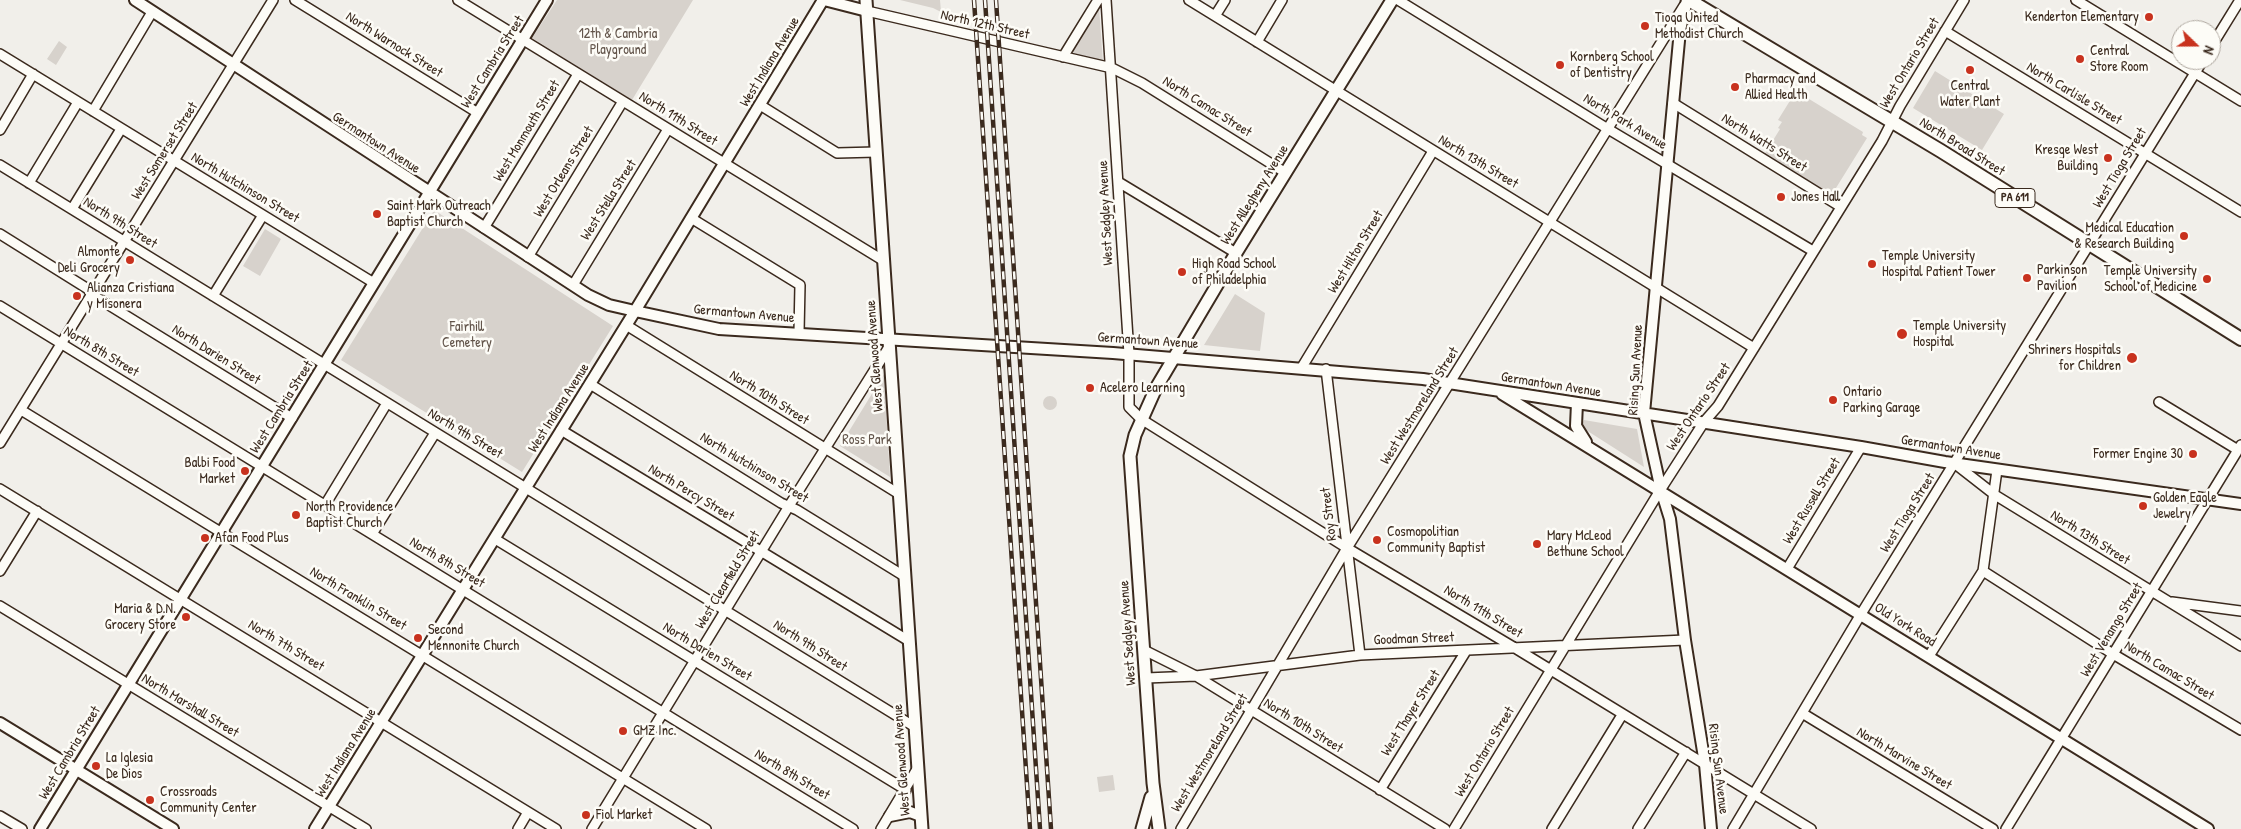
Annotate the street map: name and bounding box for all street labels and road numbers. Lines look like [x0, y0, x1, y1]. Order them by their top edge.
street label: North 12th Street [939, 7, 1031, 43]
street label: North Warnock Street [343, 8, 445, 82]
street label: West Cambria Street [458, 13, 528, 111]
street label: West Indiana Avenue [737, 14, 803, 110]
street label: West Ontario Street [1877, 15, 1943, 111]
street label: North Carlisle Street [2023, 59, 2125, 129]
street label: North Camac Street [1159, 73, 1255, 141]
street label: West Monmouth Street [490, 77, 564, 185]
street label: North 11th Street [636, 88, 720, 150]
street label: North Park Avenue [1580, 90, 1670, 154]
street label: West Somerset Street [128, 99, 202, 203]
street label: Germantown Avenue [329, 108, 423, 178]
street label: North Watts Street [1718, 110, 1810, 176]
street label: North Broad Street [1916, 114, 2008, 180]
street label: West Orleans Street [530, 123, 598, 221]
street label: West Tioga Street [2089, 125, 2151, 211]
street label: North 13th Street [1435, 132, 1521, 192]
street label: West Allegheny Avenue [1217, 142, 1293, 248]
street label: North Hutchinson Street [188, 149, 302, 227]
street label: West Stella Street [578, 157, 640, 243]
street label: West Sedgley Avenue [1095, 160, 1117, 266]
road number: PA 611 [1995, 188, 2035, 208]
street label: North 9th Street [80, 194, 160, 252]
street label: West Hilton Street [1325, 208, 1387, 296]
street label: West Glenwood Avenue [863, 300, 887, 412]
street label: Germantown Avenue [693, 301, 795, 327]
street label: North Darien Street [169, 321, 263, 389]
street label: North 8th Street [60, 323, 142, 381]
street label: Rising Sun Avenue [1625, 324, 1647, 416]
street label: Germantown Avenue [1097, 329, 1199, 353]
street label: West Westmoreland Street [1377, 344, 1463, 468]
street label: West Cambria Street [247, 358, 317, 456]
street label: West Indiana Avenue [525, 360, 593, 456]
street label: West Ontario Street [1664, 360, 1734, 454]
street label: North 10th Street [726, 367, 812, 429]
street label: Germantown Avenue [1500, 369, 1602, 401]
street label: North 9th Street [425, 405, 505, 463]
street label: North Hutchinson Street [697, 429, 811, 507]
street label: Germantown Avenue [1900, 432, 2002, 464]
street label: West Russell Street [1780, 455, 1844, 547]
street label: North Percy Street [645, 461, 737, 525]
street label: West Tioga Street [1877, 470, 1939, 556]
street label: Roy Street [1317, 486, 1341, 542]
street label: North 13th Street [2047, 507, 2133, 569]
street label: West Clearfield Street [692, 528, 764, 632]
street label: North 8th Street [406, 534, 488, 592]
street label: North Franklin Street [307, 564, 409, 634]
street label: West Sedgley Avenue [1116, 580, 1140, 686]
street label: West Venango Street [2077, 580, 2147, 680]
street label: North 11th Street [1441, 582, 1525, 642]
street label: Old York Road [1871, 599, 1939, 651]
street label: North 7th Street [245, 617, 327, 675]
street label: North 9th Street [770, 617, 850, 675]
street label: North Darien Street [659, 619, 755, 685]
street label: Goodman Street [1373, 629, 1455, 649]
street label: North Camac Street [2121, 638, 2217, 704]
street label: West Thayer Street [1378, 667, 1444, 759]
street label: North Marshall Street [138, 670, 242, 742]
street label: West Westmoreland Street [1168, 691, 1252, 815]
street label: North 10th Street [1260, 695, 1346, 757]
street label: West Cambria Street [36, 703, 104, 803]
street label: West Glenwood Avenue [890, 704, 914, 816]
street label: West Ontario Street [1452, 704, 1518, 800]
street label: West Indiana Avenue [312, 705, 380, 801]
street label: Rising Sun Avenue [1704, 723, 1732, 815]
street label: North Marvine Street [1853, 724, 1955, 794]
street label: North 8th Street [751, 746, 833, 804]

